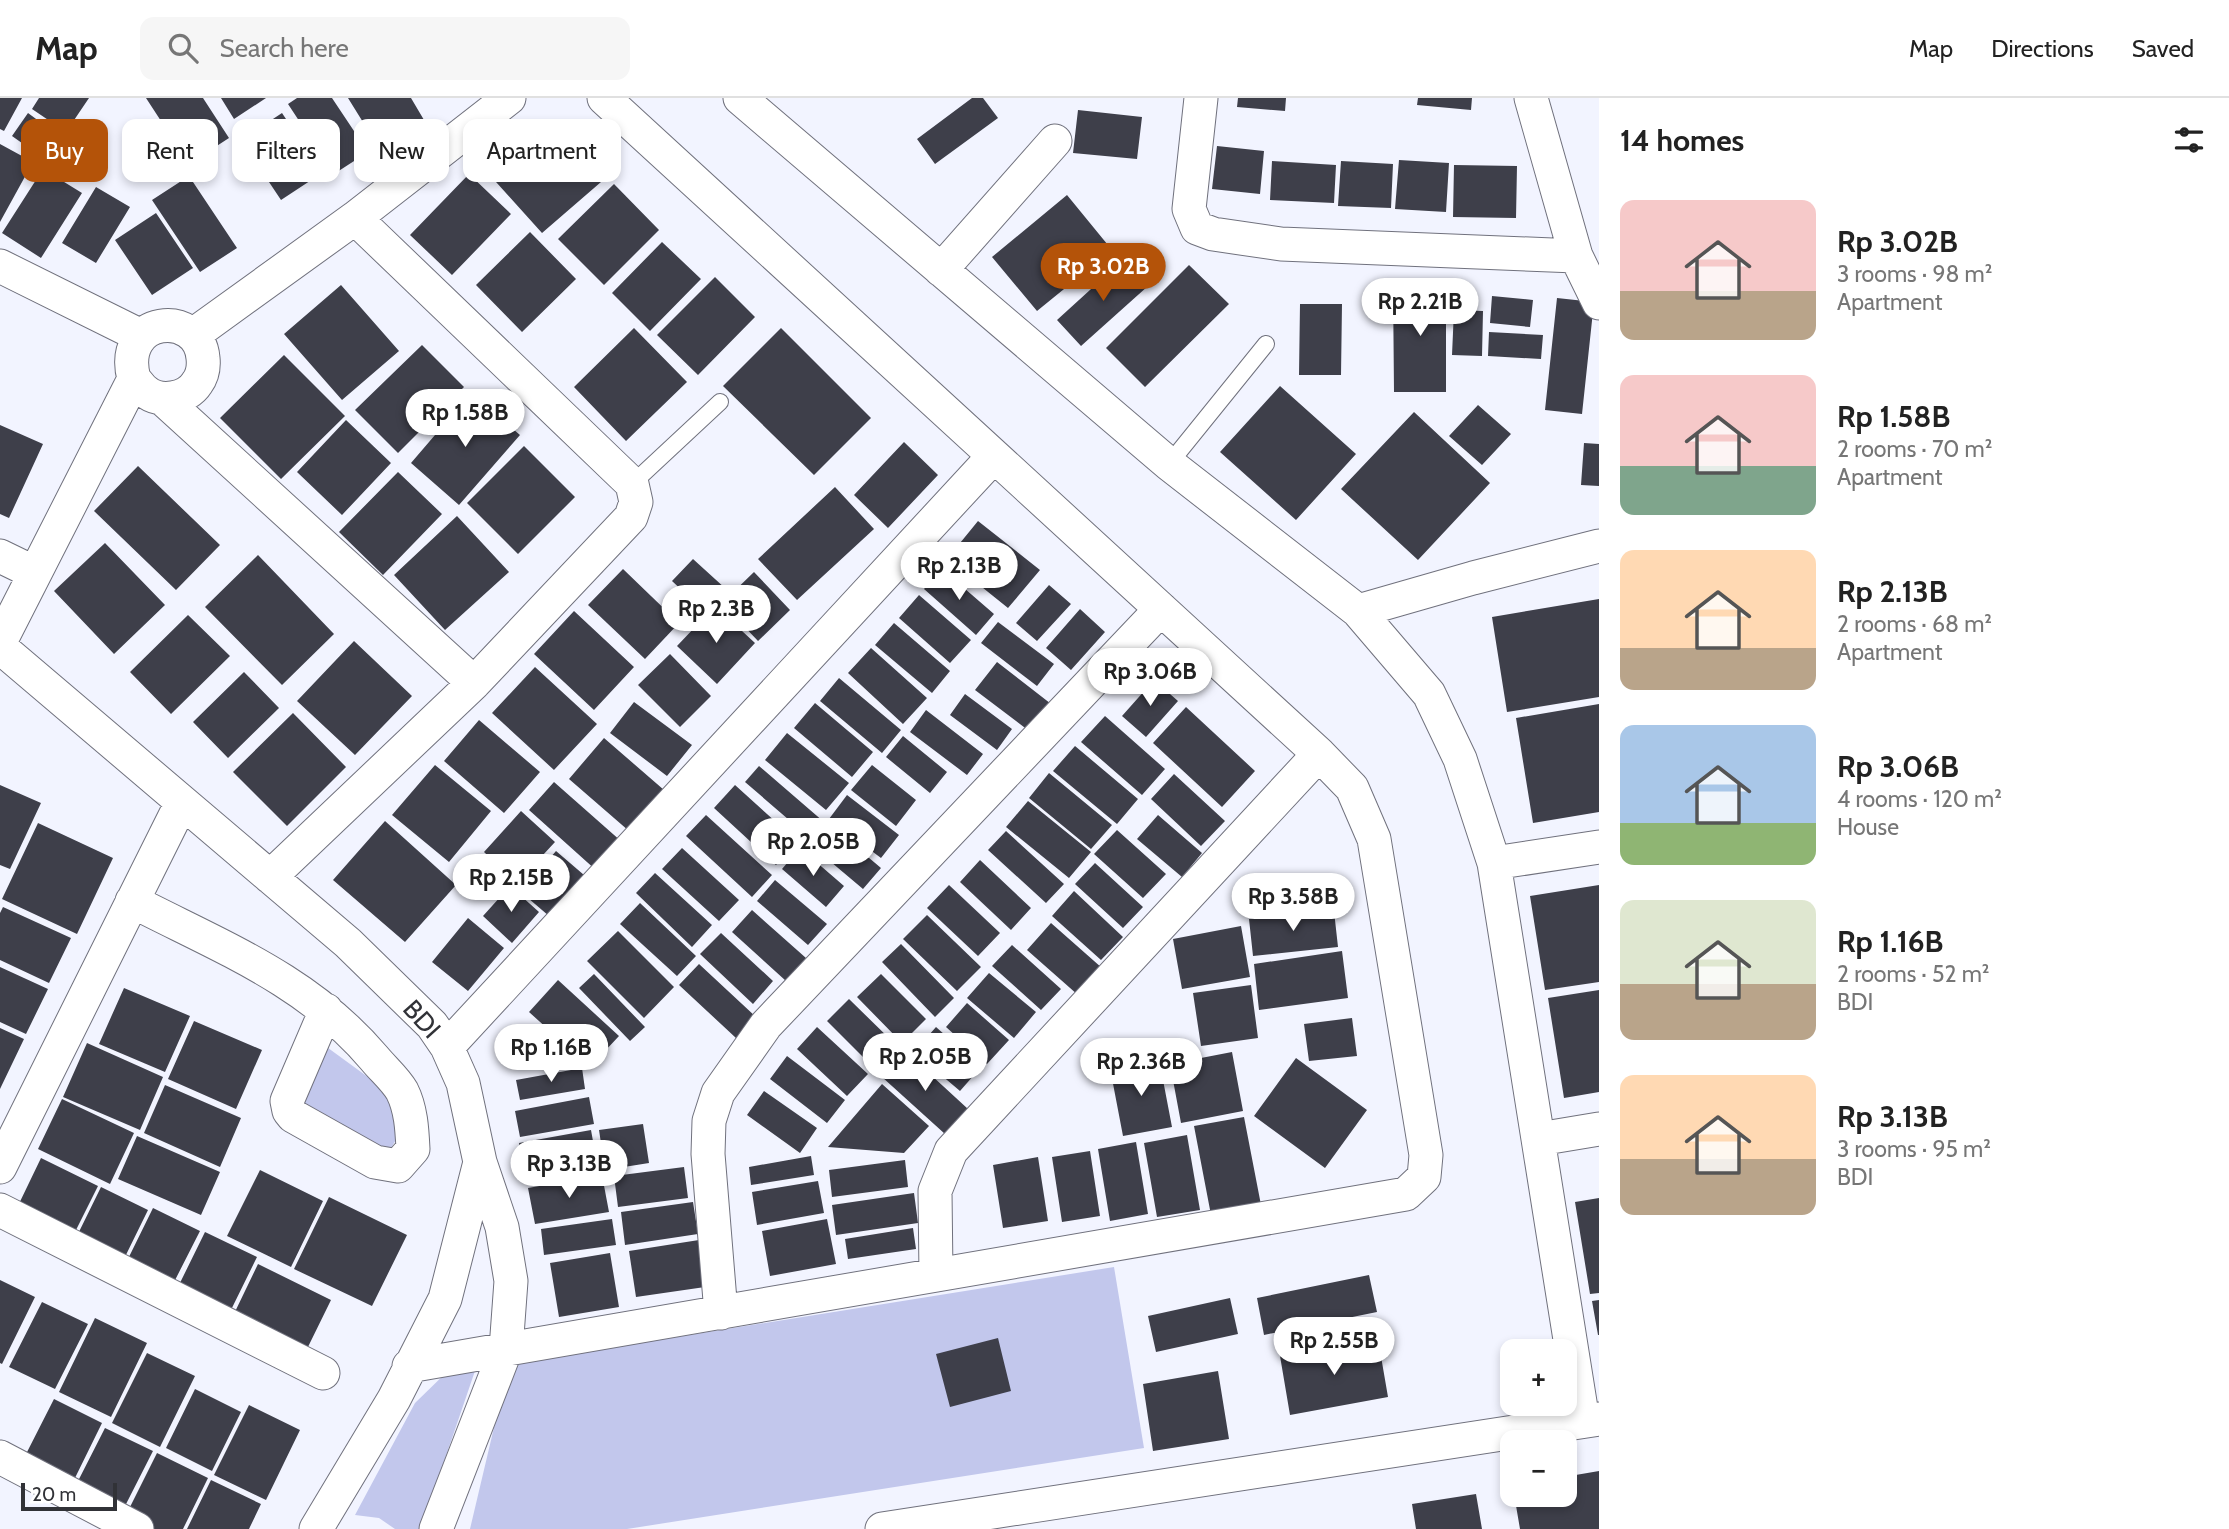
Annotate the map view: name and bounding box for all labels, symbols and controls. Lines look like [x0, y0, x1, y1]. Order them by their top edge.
search box [140, 17, 630, 80]
text: Map [35, 28, 98, 68]
icon: search [164, 29, 202, 67]
text: Search here [220, 32, 349, 64]
text: Map [1909, 34, 1953, 63]
text: Directions [1991, 34, 2094, 63]
text: Saved [2132, 34, 2194, 63]
chip: Buy [21, 119, 108, 182]
chip: Rent [122, 119, 218, 182]
chip: Filters [232, 119, 340, 182]
chip: New [354, 119, 449, 182]
chip: Apartment [463, 119, 621, 182]
icon: filters [2170, 121, 2208, 159]
text: 14 homes [1620, 122, 1744, 159]
text: Rp 3.02B [1837, 223, 1958, 260]
icon: home [1676, 228, 1760, 312]
pin: Rp 3.02B [1031, 244, 1175, 303]
text: Rp 3.02B [1057, 252, 1149, 280]
text: 3 rooms · 98 m² [1837, 260, 1992, 288]
pin: Rp 2.21B [1348, 278, 1492, 338]
text: Rp 2.21B [1378, 287, 1462, 315]
text: Apartment [1837, 288, 1942, 316]
pin: Rp 1.58B [393, 390, 537, 449]
text: Rp 1.58B [422, 398, 508, 426]
text: Rp 1.58B [1837, 398, 1950, 435]
icon: home [1676, 403, 1760, 487]
text: 2 rooms · 70 m² [1837, 435, 1992, 463]
text: Apartment [1837, 463, 1942, 491]
pin: Rp 2.13B [887, 542, 1031, 602]
text: Rp 2.13B [917, 551, 1001, 579]
text: Rp 2.13B [1837, 573, 1947, 610]
icon: home [1676, 578, 1760, 662]
pin: Rp 2.3B [651, 586, 781, 645]
text: Rp 2.3B [678, 594, 754, 622]
text: 2 rooms · 68 m² [1837, 610, 1992, 638]
text: Apartment [1837, 638, 1942, 666]
pin: Rp 3.06B [1078, 648, 1222, 708]
text: Rp 3.06B [1103, 657, 1197, 685]
text: Rp 3.06B [1837, 748, 1959, 785]
icon: home [1676, 753, 1760, 837]
text: 4 rooms · 120 m² [1837, 785, 2002, 813]
text: House [1837, 813, 1899, 841]
pin: Rp 2.05B [741, 818, 885, 878]
text: Rp 2.05B [767, 827, 859, 855]
pin: Rp 2.15B [439, 854, 583, 914]
text: Rp 2.15B [469, 863, 553, 891]
pin: Rp 3.58B [1221, 874, 1365, 933]
text: Rp 3.58B [1248, 882, 1338, 910]
text: Rp 1.16B [1837, 923, 1943, 960]
icon: home [1676, 928, 1760, 1012]
text: 2 rooms · 52 m² [1837, 960, 1990, 988]
text: BDI [1837, 988, 1873, 1016]
street label: BDI [396, 993, 448, 1045]
pin: Rp 1.16B [479, 1024, 623, 1084]
text: Rp 1.16B [510, 1033, 592, 1061]
pin: Rp 2.05B [853, 1034, 997, 1093]
pin: Rp 2.36B [1069, 1038, 1213, 1098]
text: Rp 2.05B [879, 1042, 971, 1070]
text: Rp 2.36B [1096, 1047, 1186, 1075]
text: Rp 3.13B [1837, 1098, 1948, 1135]
icon: home [1676, 1103, 1760, 1187]
text: 3 rooms · 95 m² [1837, 1135, 1991, 1163]
pin: Rp 3.13B [497, 1140, 641, 1200]
text: Rp 3.13B [527, 1149, 611, 1177]
text: BDI [1837, 1163, 1873, 1191]
pin: Rp 2.55B [1262, 1318, 1406, 1377]
text: Rp 2.55B [1290, 1326, 1378, 1354]
map controls [1500, 1339, 1577, 1507]
button: + [1500, 1339, 1577, 1416]
button: − [1500, 1430, 1577, 1507]
scale bar [21, 1480, 117, 1512]
text: 20 m [32, 1483, 76, 1506]

